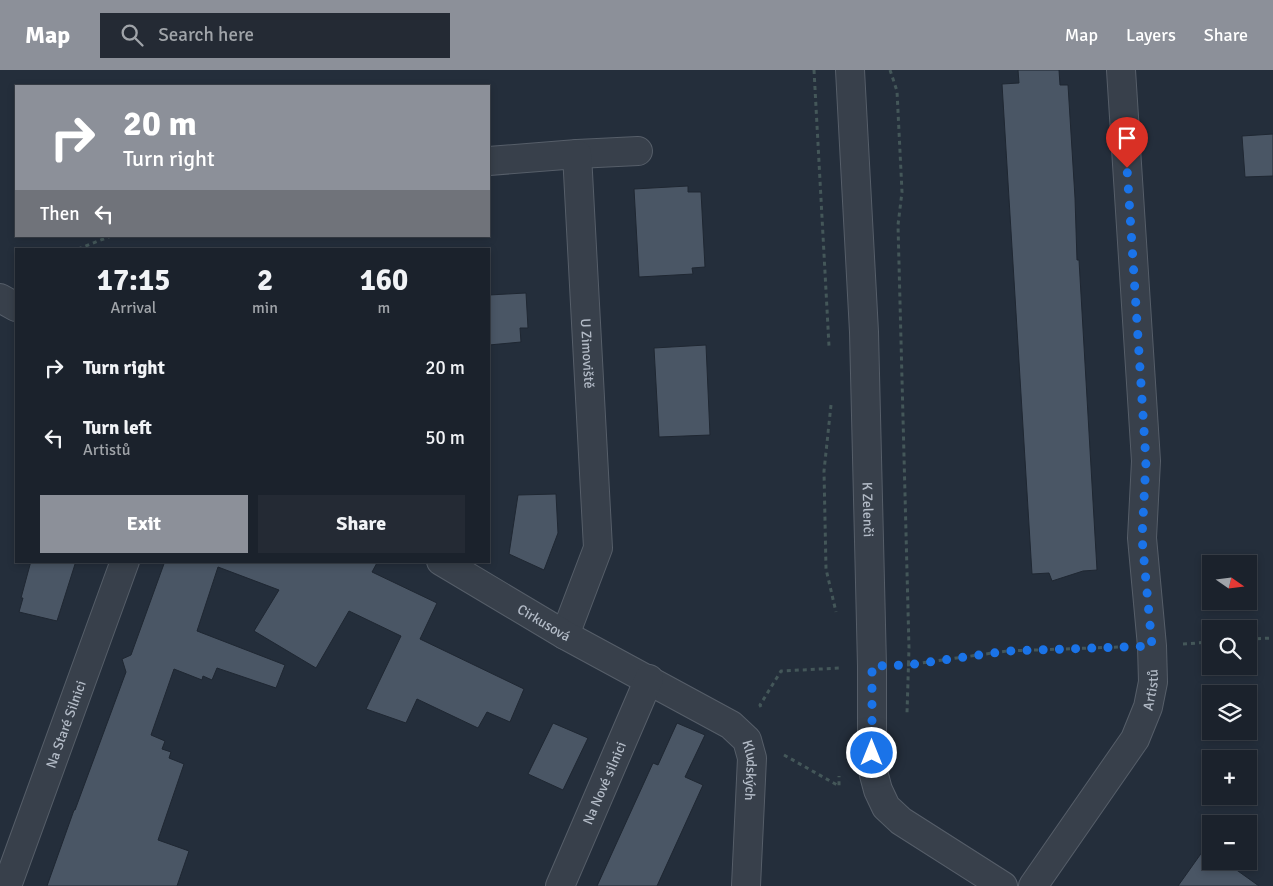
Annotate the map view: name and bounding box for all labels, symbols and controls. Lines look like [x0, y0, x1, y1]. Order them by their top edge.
search box [100, 13, 450, 58]
text: Map [25, 20, 70, 50]
icon: search [118, 21, 146, 49]
text: Search here [158, 23, 254, 47]
text: Map [1065, 24, 1098, 46]
text: Layers [1126, 24, 1176, 46]
text: Share [1204, 24, 1248, 46]
text: 20 m [123, 102, 197, 145]
icon: right [40, 105, 105, 170]
pin [1106, 117, 1148, 168]
icon: arrive [1113, 124, 1141, 152]
text: Turn right [123, 145, 215, 172]
icon: left [90, 200, 118, 228]
text: Then [40, 202, 80, 226]
text: 17:15 [97, 262, 170, 299]
text: 2 [257, 262, 273, 299]
text: 160 [360, 262, 408, 299]
text: Arrival [110, 298, 157, 318]
text: min [252, 298, 278, 318]
text: m [378, 298, 390, 318]
street label: U Zimoviště [577, 318, 597, 389]
icon: right [40, 354, 68, 382]
text: Turn right [83, 356, 165, 380]
text: 20 m [425, 356, 465, 380]
text: Turn left [83, 416, 152, 440]
icon: left [40, 424, 68, 452]
text: 50 m [425, 426, 465, 450]
text: Artistů [83, 440, 130, 460]
street label: K Zelenči [859, 482, 877, 537]
button: Exit [40, 495, 248, 553]
button: Share [258, 495, 465, 553]
north arrow [1202, 555, 1258, 610]
map controls [1202, 555, 1257, 870]
street label: Cirkusová [514, 601, 573, 645]
button: search [1202, 620, 1257, 675]
street label: Artistů [1140, 669, 1162, 712]
street label: Na Staré Silnici [42, 678, 90, 771]
button: layers [1202, 685, 1257, 740]
position arrow [845, 726, 897, 778]
street label: Kludských [738, 738, 760, 801]
street label: Na Nové silnici [579, 739, 630, 827]
button: + [1202, 750, 1257, 805]
button: − [1202, 815, 1257, 870]

